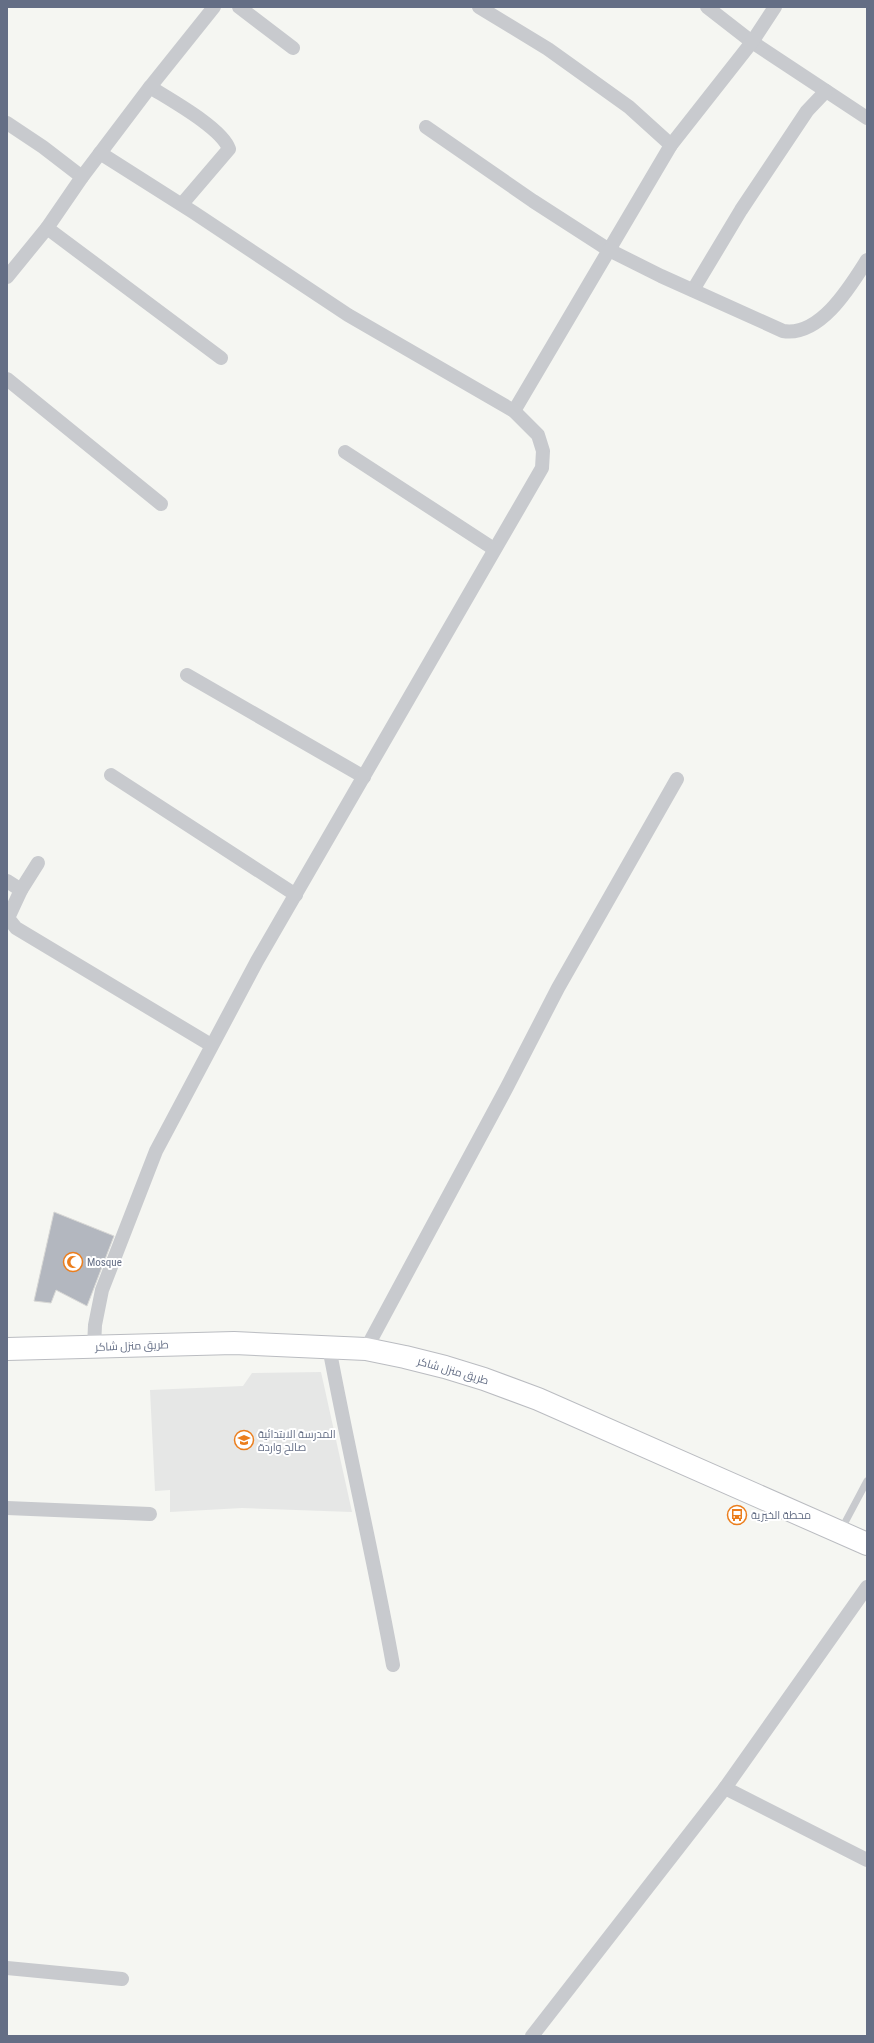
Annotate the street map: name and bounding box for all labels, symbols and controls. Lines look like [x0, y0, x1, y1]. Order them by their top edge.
mosque icon: Mosque [62, 1251, 84, 1273]
place label: Mosque [87, 1256, 122, 1269]
street label: طريق منزل شاكر [94, 1338, 169, 1354]
street label: طريق منزل شاكر [415, 1354, 490, 1387]
place label: المدرسة الابتدائية صالح واردة [258, 1428, 336, 1455]
school or university icon: المدرسة الابتدائية صالح واردة [233, 1429, 255, 1451]
bus stop icon: محطة الخيرية [726, 1504, 748, 1526]
place label: محطة الخيرية [751, 1509, 811, 1522]

